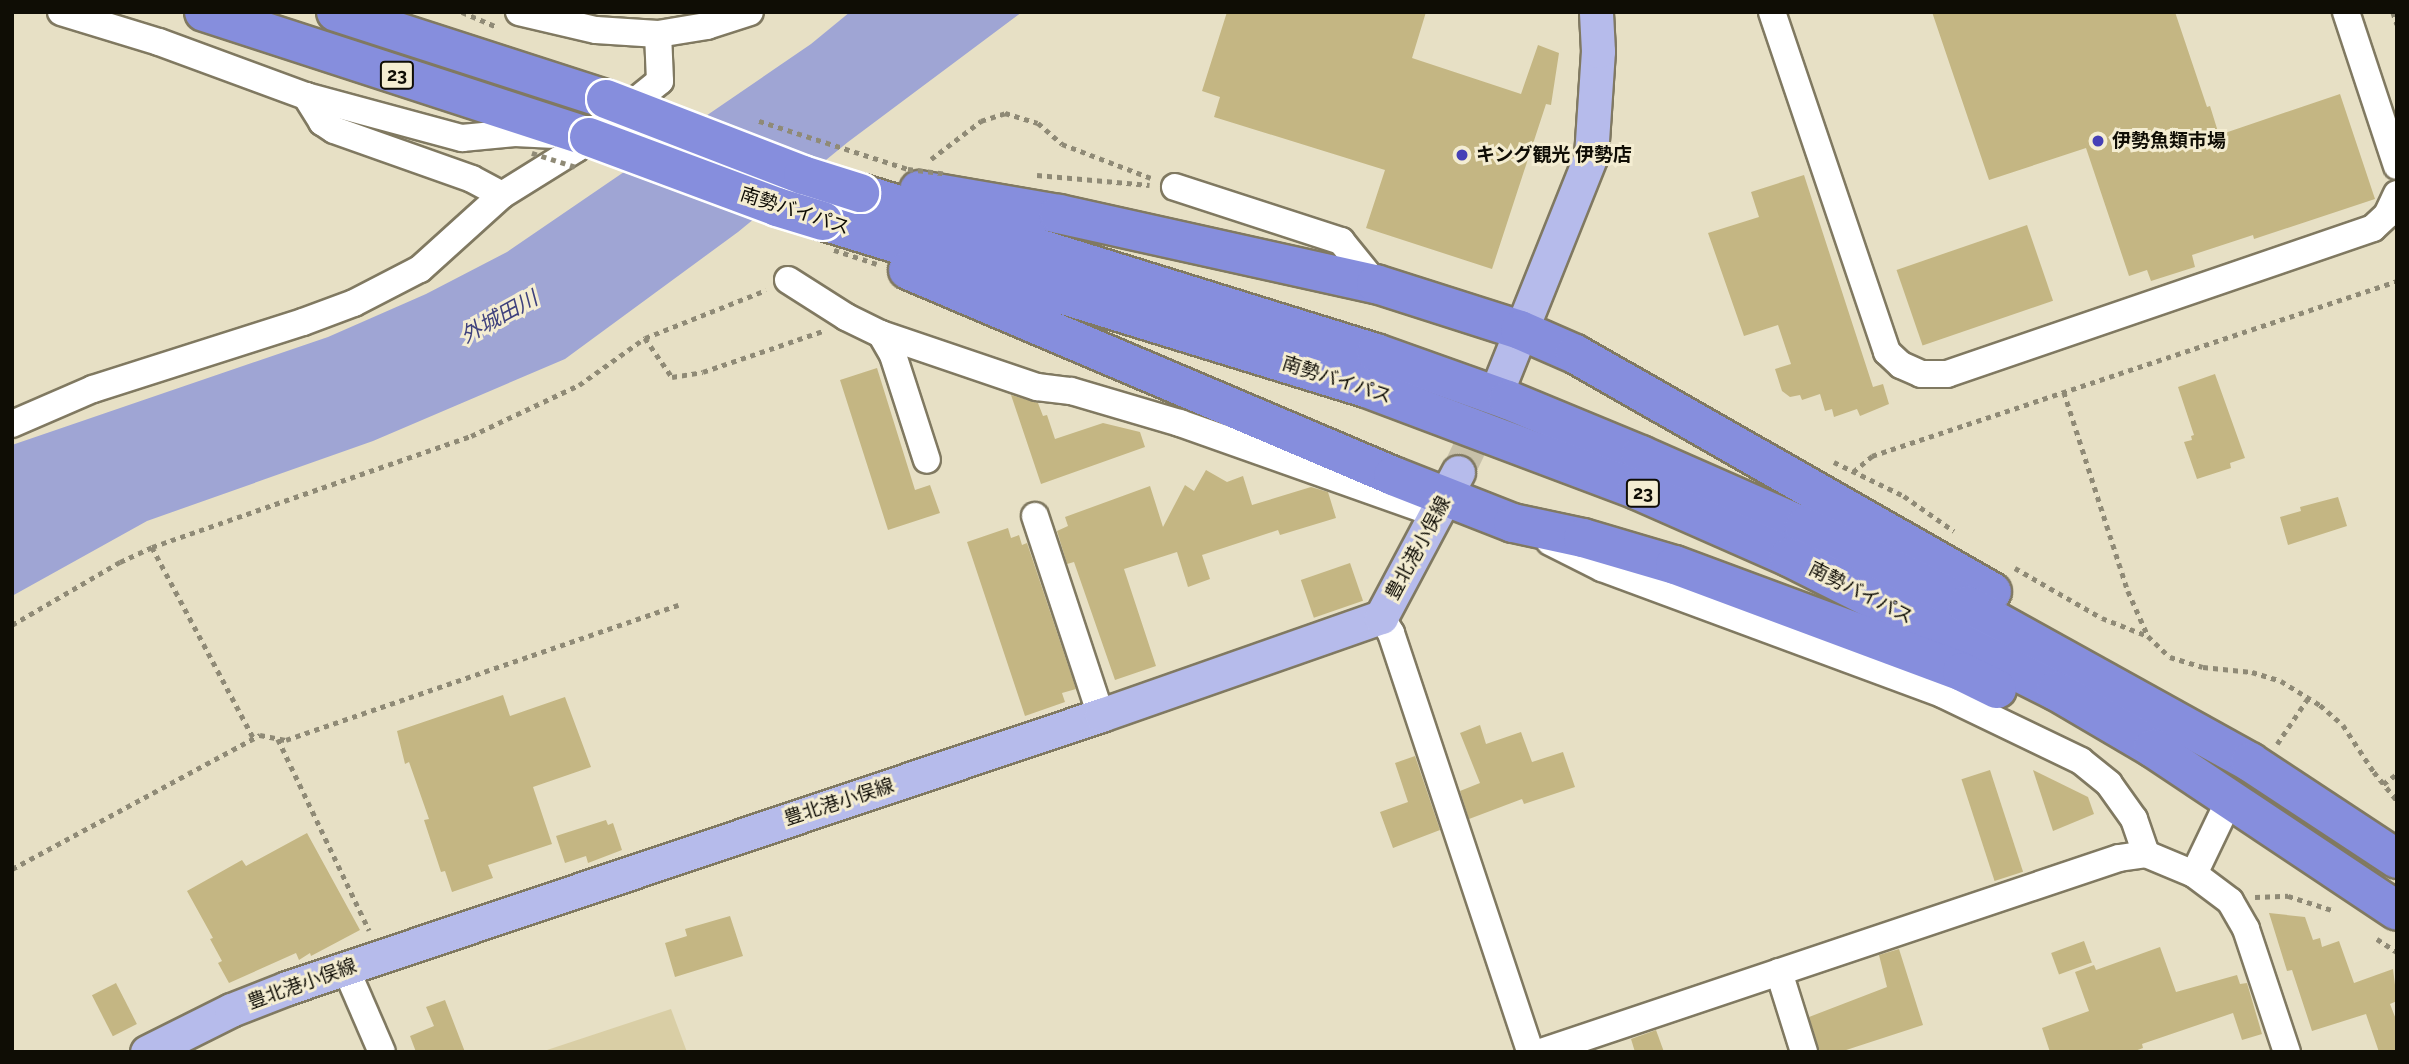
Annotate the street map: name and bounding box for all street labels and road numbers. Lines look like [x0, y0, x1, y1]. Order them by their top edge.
road number: 23 [380, 60, 414, 90]
street label: 南勢バイパス [737, 183, 853, 239]
street label: 南勢バイパス [1279, 352, 1395, 408]
road number: 23 [1626, 478, 1660, 508]
street label: 豊北港小俣線 [1381, 492, 1455, 604]
street label: 南勢バイパス [1805, 557, 1917, 629]
street label: 豊北港小俣線 [781, 774, 897, 830]
street label: 豊北港小俣線 [245, 954, 359, 1014]

